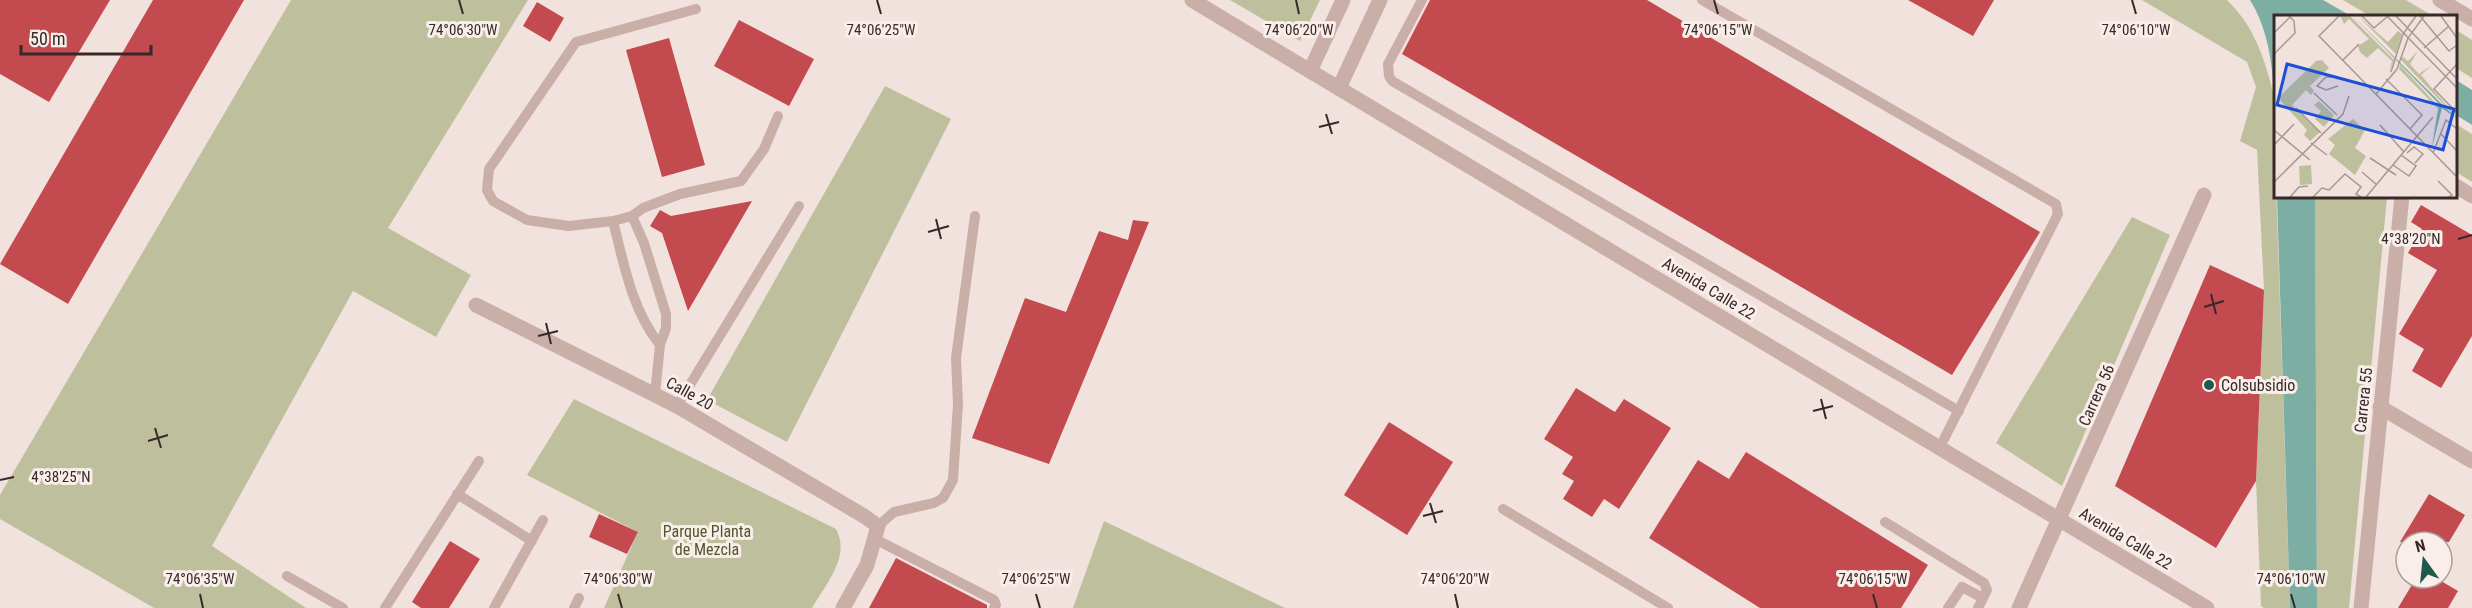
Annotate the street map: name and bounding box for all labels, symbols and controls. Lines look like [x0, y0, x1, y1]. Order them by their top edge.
inset map [2274, 15, 2457, 198]
scale bar [21, 18, 152, 56]
text: 74°06'30"W [429, 21, 498, 39]
text: 74°06'25"W [847, 21, 916, 39]
text: 74°06'20"W [1265, 21, 1334, 39]
text: 74°06'15"W [1684, 21, 1753, 39]
text: 74°06'10"W [2102, 21, 2171, 39]
text: 50 m [30, 28, 65, 49]
text: 4°38'20"N [2381, 230, 2441, 248]
street label: Avenida Calle 22 [1659, 253, 1759, 324]
street label: Carrera 56 [2074, 361, 2119, 429]
street label: Carrera 55 [2351, 366, 2376, 434]
street label: Calle 20 [663, 373, 717, 414]
place label: Colsubsidio [2221, 376, 2295, 395]
marker: Colsubsidio [2202, 378, 2216, 392]
text: 4°38'25"N [31, 468, 91, 486]
street label: Avenida Calle 22 [2076, 503, 2176, 574]
park label: Parque Planta de Mezcla [663, 522, 751, 559]
north arrow [2394, 530, 2454, 590]
text: N [2413, 536, 2427, 556]
text: 74°06'35"W [166, 570, 235, 588]
text: 74°06'30"W [584, 570, 653, 588]
text: 74°06'25"W [1002, 570, 1071, 588]
text: 74°06'20"W [1421, 570, 1490, 588]
text: 74°06'15"W [1839, 570, 1908, 588]
text: 74°06'10"W [2257, 570, 2326, 588]

